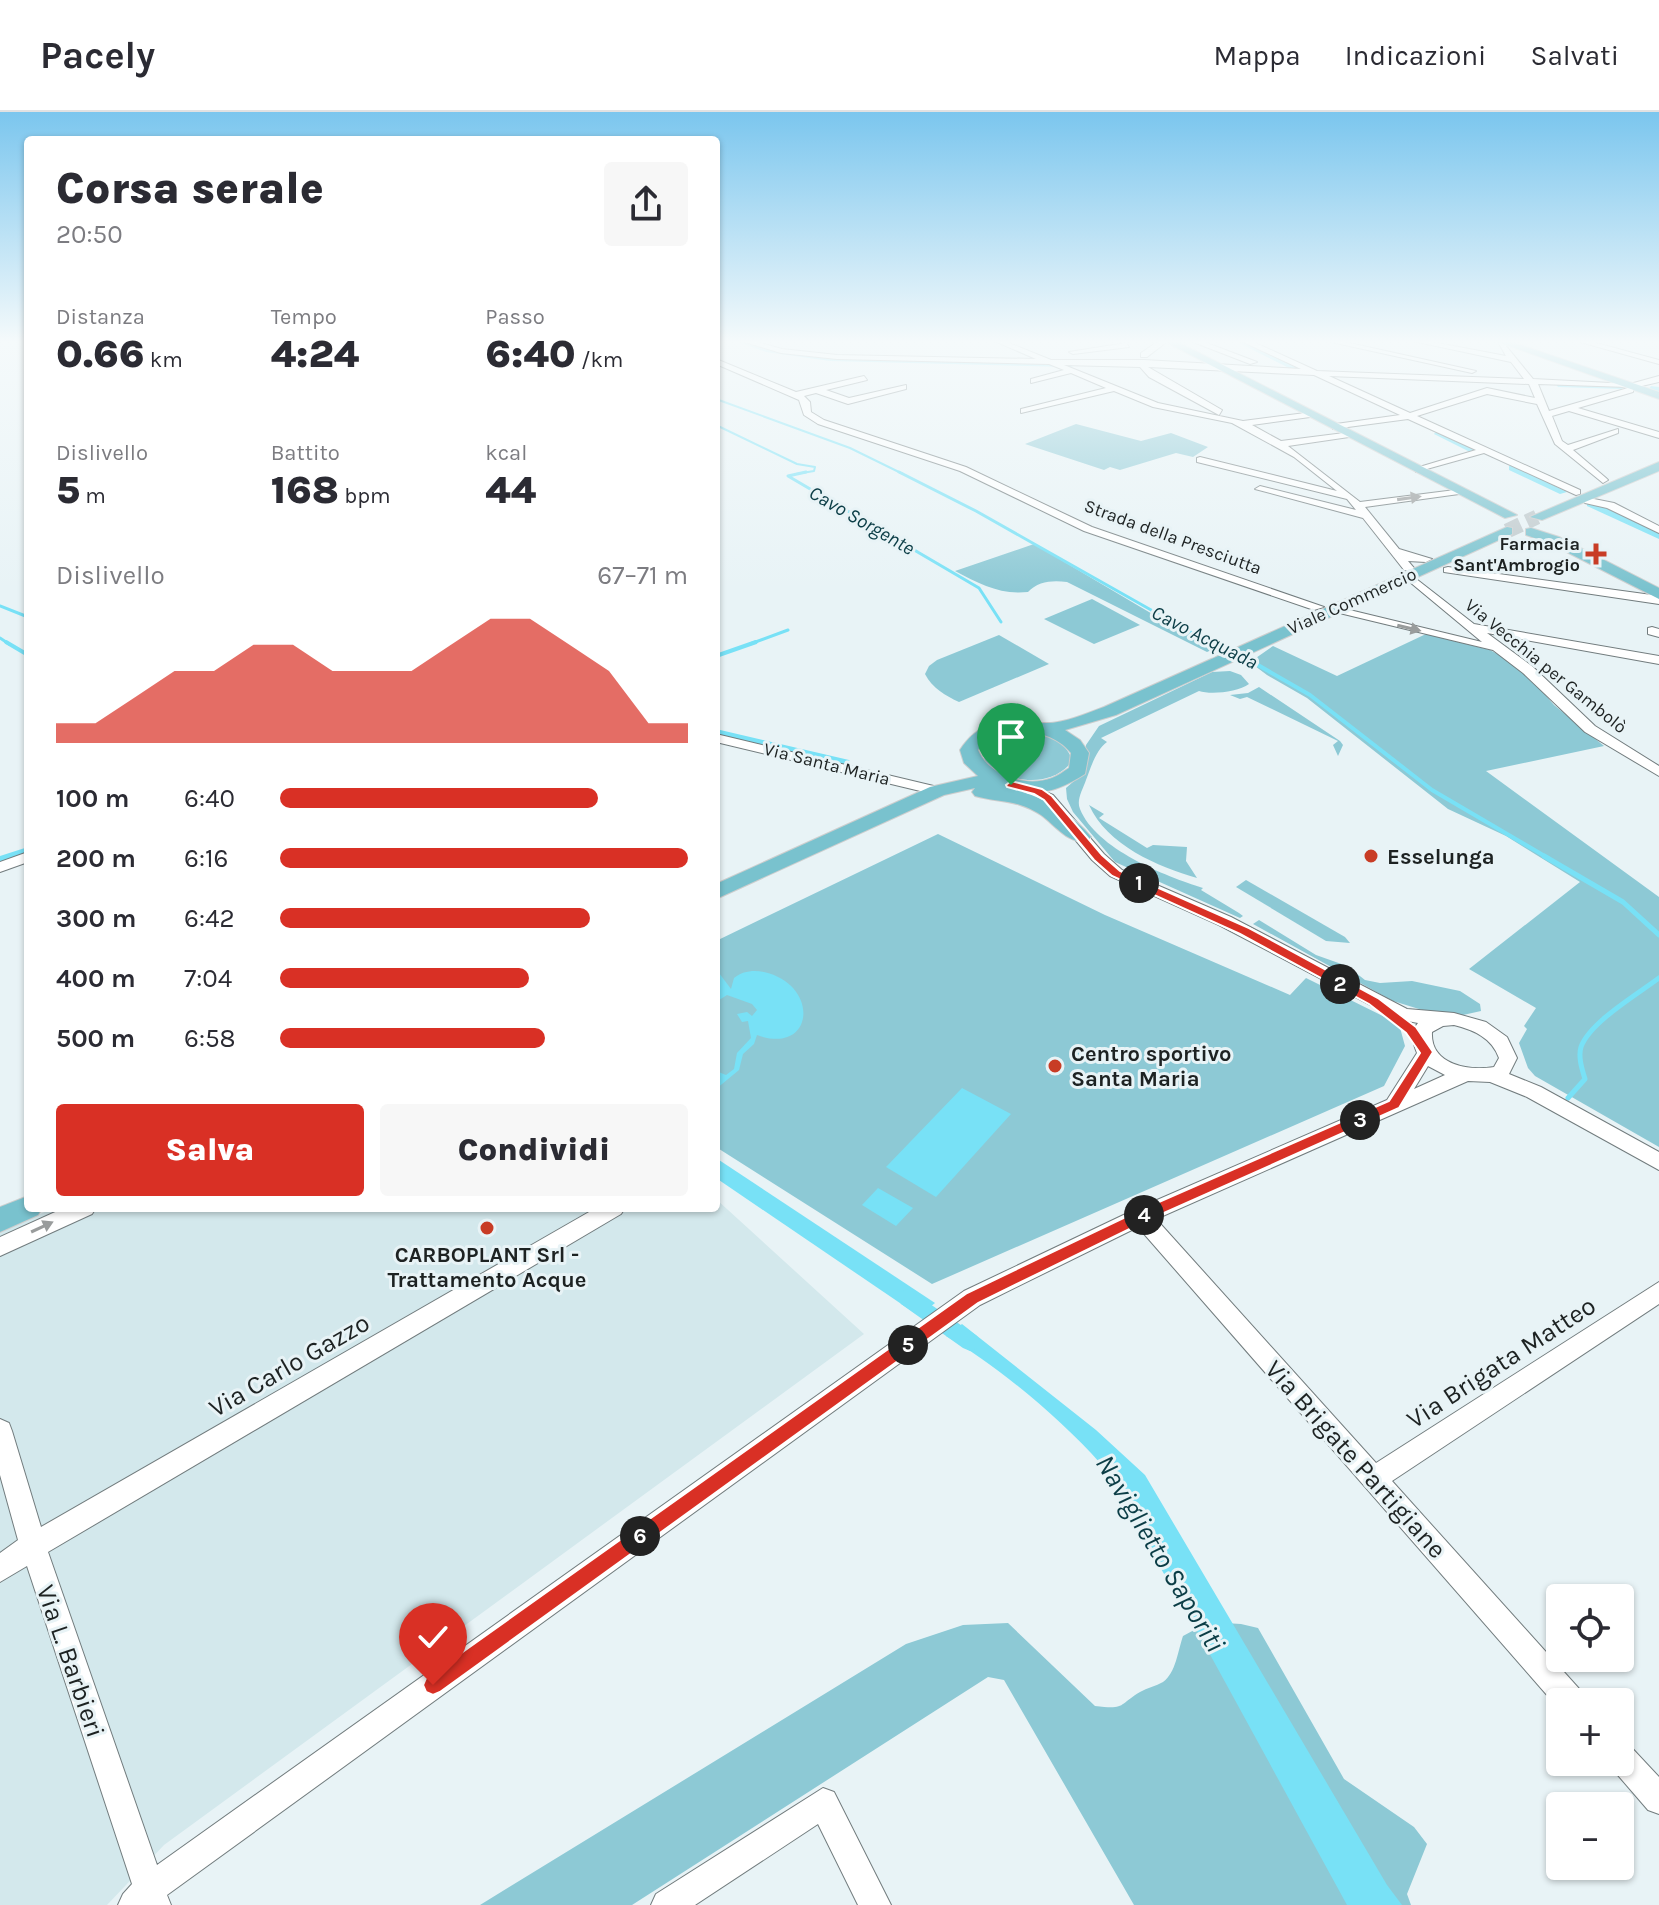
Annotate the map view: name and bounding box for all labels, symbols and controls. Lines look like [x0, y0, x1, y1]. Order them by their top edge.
text: Pacely [40, 33, 155, 78]
text: Mappa [1213, 39, 1301, 72]
text: Indicazioni [1345, 39, 1486, 72]
text: Salvati [1530, 39, 1619, 72]
button: share [604, 162, 688, 246]
text: Corsa serale [56, 163, 324, 214]
text: 20:50 [56, 219, 123, 250]
text: Distanza [56, 304, 145, 330]
text: Tempo [271, 304, 337, 330]
text: Passo [485, 304, 545, 330]
text: 0.66 [56, 330, 145, 377]
text: 4:24 [271, 330, 359, 377]
text: 6:40 [485, 330, 576, 377]
text: km [145, 347, 183, 373]
text: /km [576, 347, 623, 373]
text: Dislivello [56, 440, 148, 466]
text: Battito [271, 440, 340, 466]
text: kcal [485, 440, 527, 466]
text: 5 [56, 466, 80, 513]
text: 168 [271, 466, 339, 513]
text: 44 [485, 466, 536, 513]
water label: Cavo Sorgente [805, 481, 919, 560]
text: m [80, 483, 106, 509]
text: bpm [339, 483, 391, 509]
one-way arrow [1397, 491, 1422, 504]
street label: Strada della Presciutta [1081, 495, 1265, 579]
place label: Farmacia Sant'Ambrogio [1453, 533, 1580, 576]
marker: Farmacia Sant'Ambrogio [1587, 545, 1605, 563]
text: Dislivello [56, 560, 165, 591]
text: 67–71 m [597, 560, 688, 591]
street label: Viale Commercio [1284, 563, 1420, 639]
street label: Via Vecchia per Gambolò [1461, 594, 1631, 738]
water label: Cavo Acquada [1148, 601, 1262, 674]
one-way arrow [1396, 622, 1421, 634]
pin [977, 703, 1045, 785]
icon: arrive [989, 715, 1033, 759]
street label: Via Santa Maria [762, 738, 892, 790]
text: 100 m [56, 783, 129, 814]
text: 6:40 [184, 783, 235, 814]
text: 200 m [56, 843, 136, 874]
text: 6:16 [184, 843, 228, 874]
place label: Esselunga [1387, 844, 1495, 870]
marker: Esselunga [1362, 847, 1380, 865]
pin: 1 [1119, 863, 1159, 903]
text: 1 [1135, 870, 1143, 896]
text: 300 m [56, 903, 136, 934]
text: 6:42 [184, 903, 234, 934]
text: 400 m [56, 963, 136, 994]
text: 7:04 [184, 963, 232, 994]
pin: 2 [1320, 964, 1360, 1004]
text: 2 [1333, 971, 1347, 997]
text: 500 m [56, 1023, 135, 1054]
text: 6:58 [184, 1023, 236, 1054]
place label: Centro sportivo Santa Maria [1071, 1041, 1232, 1092]
marker: Centro sportivo Santa Maria [1046, 1057, 1064, 1075]
pin: 3 [1340, 1100, 1380, 1140]
button: Salva [56, 1104, 364, 1196]
button: Condividi [380, 1104, 688, 1196]
text: 3 [1353, 1107, 1367, 1133]
pin: 4 [1124, 1195, 1164, 1235]
text: 4 [1137, 1202, 1151, 1228]
marker: CARBOPLANT Srl - Trattamento Acque [478, 1219, 496, 1237]
one-way arrow [31, 1221, 54, 1234]
place label: CARBOPLANT Srl - Trattamento Acque [388, 1242, 586, 1293]
street label: Via Brigata Matteo [1401, 1290, 1601, 1435]
street label: Via Carlo Gazzo [204, 1307, 375, 1424]
pin: 5 [888, 1325, 928, 1365]
text: 5 [902, 1332, 914, 1358]
street label: Via Brigate Partigiane [1259, 1354, 1453, 1565]
water label: Naviglietto Saporiti [1089, 1449, 1232, 1658]
pin: 6 [620, 1516, 660, 1556]
text: 6 [633, 1523, 647, 1549]
street label: Via L. Barbieri [30, 1581, 111, 1742]
map controls [1546, 1584, 1634, 1880]
button: locate [1546, 1584, 1634, 1672]
pin [399, 1603, 467, 1685]
icon: check [411, 1615, 455, 1659]
button: + [1546, 1688, 1634, 1776]
button: − [1546, 1792, 1634, 1880]

